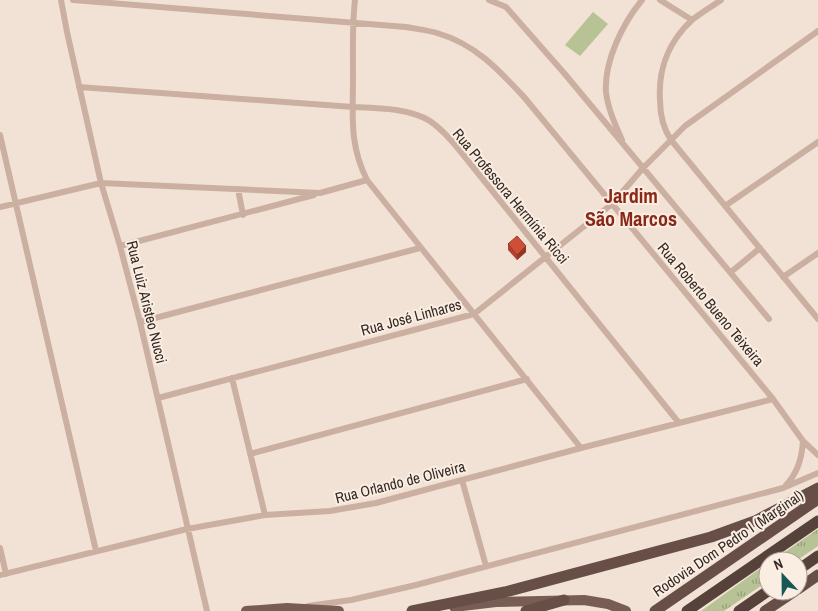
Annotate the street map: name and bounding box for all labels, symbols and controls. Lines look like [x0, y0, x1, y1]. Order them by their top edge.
street label: Rua Professora Hermínia Ricci [448, 124, 574, 268]
district label: Jardim São Marcos [585, 182, 677, 232]
street label: Rua Luiz Aristeo Nucci [122, 238, 172, 366]
street label: Rua Roberto Bueno Teixeira [653, 238, 769, 371]
street label: Rua José Linhares [358, 293, 464, 341]
street label: Rua Orlando de Oliveira [333, 456, 467, 508]
street label: Rodovia Dom Pedro I (Marginal) [648, 485, 808, 601]
north arrow [758, 551, 808, 601]
text: N [771, 554, 785, 574]

